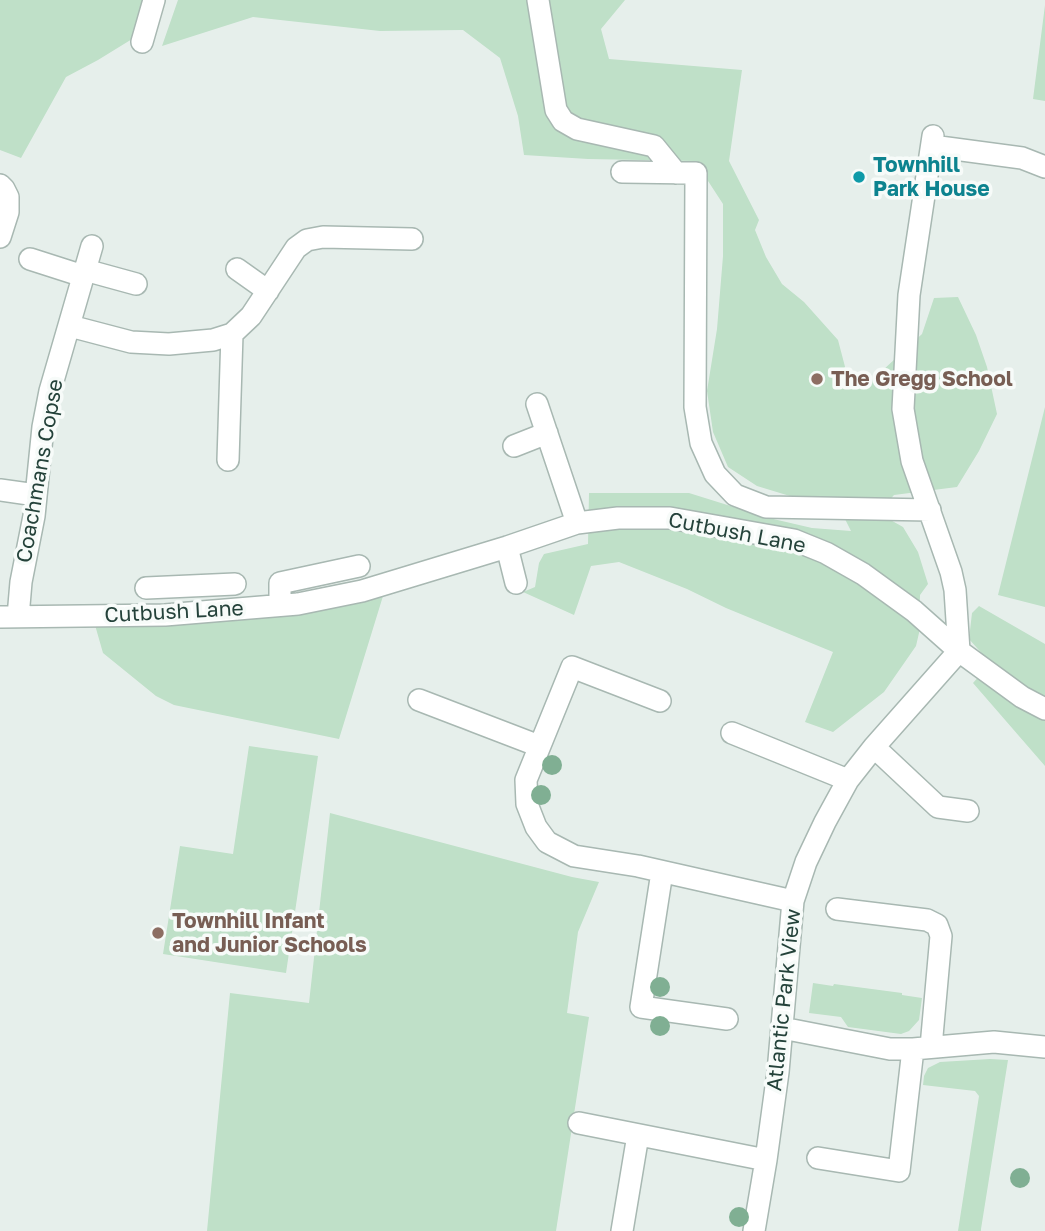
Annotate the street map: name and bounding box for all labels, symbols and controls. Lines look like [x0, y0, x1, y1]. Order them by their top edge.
place label: Townhill Park House [873, 152, 990, 202]
marker: Townhill Park House [851, 169, 867, 185]
place label: The Gregg School [831, 366, 1013, 392]
marker: The Gregg School [809, 371, 825, 387]
street label: Coachmans Copse [11, 377, 69, 565]
street label: Cutbush Lane [666, 507, 808, 559]
street label: Cutbush Lane [104, 596, 244, 628]
place label: Townhill Infant and Junior Schools [172, 908, 367, 958]
street label: Atlantic Park View [762, 908, 806, 1092]
marker: Townhill Infant and Junior Schools [150, 925, 166, 941]

